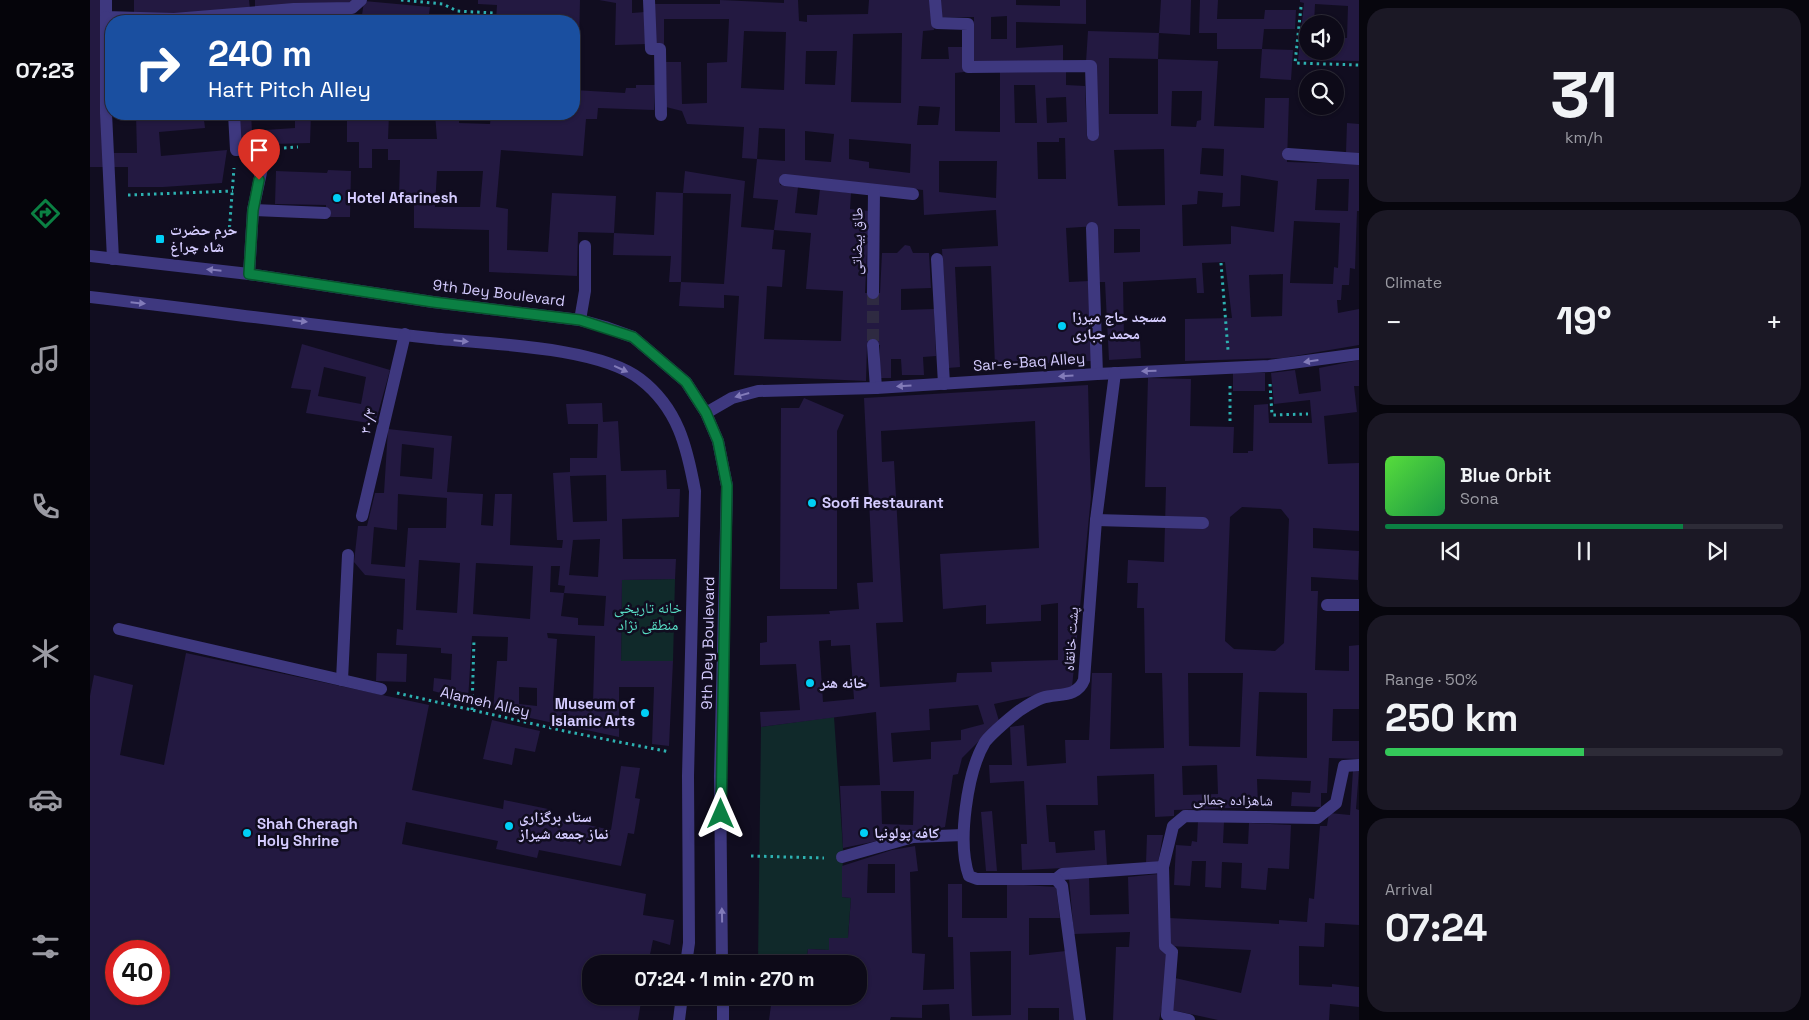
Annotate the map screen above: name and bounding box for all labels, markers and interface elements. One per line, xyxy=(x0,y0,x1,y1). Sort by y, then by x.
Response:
map controls xyxy=(1299,15,1344,115)
button: sound xyxy=(1299,15,1344,60)
text: 240 m xyxy=(208,32,312,76)
icon: right xyxy=(125,35,190,100)
text: 31 xyxy=(1550,53,1618,136)
text: 07:23 xyxy=(15,56,75,84)
button: search xyxy=(1299,70,1344,115)
text: Haft Pitch Alley xyxy=(208,75,371,103)
text: km/h xyxy=(1565,127,1603,148)
pin xyxy=(238,129,280,180)
icon: arrive xyxy=(245,136,273,164)
place label: Hotel Afarinesh xyxy=(347,188,458,207)
marker: Hotel Afarinesh xyxy=(331,192,343,204)
icon: directions xyxy=(28,196,63,231)
street label: طاق بیضاتی xyxy=(846,207,868,275)
place label: حرم حضرت شاه چراغ xyxy=(170,220,238,257)
marker: حرم حضرت شاه چراغ xyxy=(154,233,166,245)
one-way arrow xyxy=(205,266,221,274)
text: Climate xyxy=(1385,272,1442,293)
street label: 9th Dey Boulevard xyxy=(432,275,566,310)
text: 19° xyxy=(1556,297,1612,345)
one-way arrow xyxy=(131,299,147,307)
text: − xyxy=(1385,304,1402,340)
text: + xyxy=(1766,304,1783,340)
place label: مسجد حاج میرزا محمد جباری xyxy=(1072,307,1167,343)
one-way arrow xyxy=(292,318,308,326)
marker: مسجد حاج میرزا محمد جباری xyxy=(1056,320,1068,332)
one-way arrow xyxy=(453,337,469,345)
icon: music xyxy=(28,342,63,377)
street label: Sar-e-Baq Alley xyxy=(972,348,1086,375)
one-way arrow xyxy=(1303,358,1319,366)
one-way arrow xyxy=(613,364,628,373)
one-way arrow xyxy=(1140,368,1156,376)
one-way arrow xyxy=(1058,372,1074,380)
one-way arrow xyxy=(896,383,912,391)
one-way arrow xyxy=(734,392,749,400)
street label: ۳۰/۳ xyxy=(355,406,380,436)
text: Blue Orbit xyxy=(1460,463,1551,488)
text: Sona xyxy=(1460,488,1499,509)
icon: phone xyxy=(28,489,63,524)
place label: Soofi Restaurant xyxy=(822,493,944,512)
marker: Soofi Restaurant xyxy=(806,497,818,509)
icon: previous xyxy=(1437,537,1465,565)
icon: pause xyxy=(1570,537,1598,565)
icon: next xyxy=(1703,537,1731,565)
street label: 9th Dey Boulevard xyxy=(697,576,718,710)
park label: خانه تاریخی منطقی نژاد xyxy=(614,598,683,635)
street label: پشت خانقاه xyxy=(1059,606,1082,672)
icon: climate xyxy=(28,636,63,671)
text: Range · 50% xyxy=(1385,669,1477,690)
place label: خانه هنر xyxy=(819,673,867,692)
marker: خانه هنر xyxy=(804,677,816,689)
street label: Alameh Alley xyxy=(439,682,532,721)
place label: Museum of Islamic Arts xyxy=(551,694,635,730)
text: 250 km xyxy=(1385,694,1519,742)
marker: Museum of Islamic Arts xyxy=(639,707,651,719)
icon: car xyxy=(28,782,63,817)
position arrow xyxy=(694,787,746,839)
street label: شاهزاده جمالی xyxy=(1193,789,1273,811)
place label: ستاد برگزاری نماز جمعه شیراز xyxy=(518,807,608,843)
place label: Shah Cheragh Holy Shrine xyxy=(257,814,358,850)
marker: ستاد برگزاری نماز جمعه شیراز xyxy=(503,820,515,832)
place label: کافه پولونیا xyxy=(874,823,939,842)
marker: Shah Cheragh Holy Shrine xyxy=(241,827,253,839)
marker: کافه پولونیا xyxy=(858,827,870,839)
text: Arrival xyxy=(1385,879,1433,900)
text: 07:24 xyxy=(1385,904,1487,952)
one-way arrow xyxy=(718,907,726,923)
icon: filters xyxy=(28,929,63,964)
speed limit sign: 40 xyxy=(105,940,170,1005)
text: 07:24 · 1 min · 270 m xyxy=(634,967,815,992)

